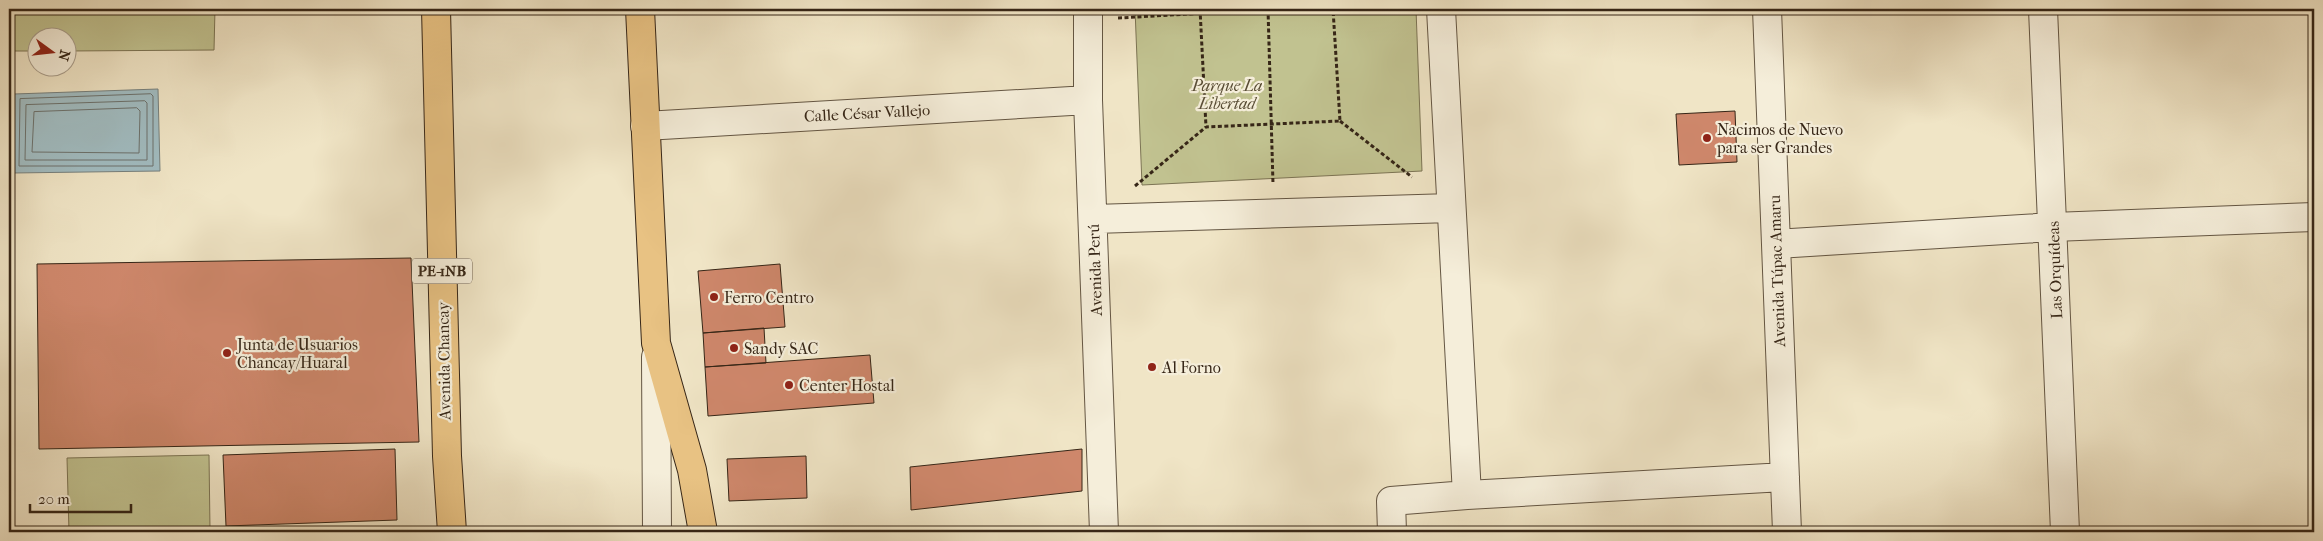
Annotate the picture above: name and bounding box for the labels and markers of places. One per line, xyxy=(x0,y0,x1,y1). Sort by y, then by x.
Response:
place label: Nacimos de Nuevo para ser Grandes xyxy=(1716,120,1843,157)
marker: Nacimos de Nuevo para ser Grandes xyxy=(1701,132,1713,144)
place label: Ferro Centro xyxy=(724,288,814,307)
marker: Ferro Centro xyxy=(708,291,720,303)
place label: Junta de Usuarios Chancay/Huaral xyxy=(235,335,358,372)
place label: Sandy SAC xyxy=(744,339,818,358)
marker: Sandy SAC xyxy=(728,342,740,354)
marker: Junta de Usuarios Chancay/Huaral xyxy=(221,347,233,359)
place label: Al Forno xyxy=(1161,358,1221,377)
marker: Al Forno xyxy=(1146,361,1158,373)
place label: Center Hostal xyxy=(799,376,895,395)
marker: Center Hostal xyxy=(783,379,795,391)

